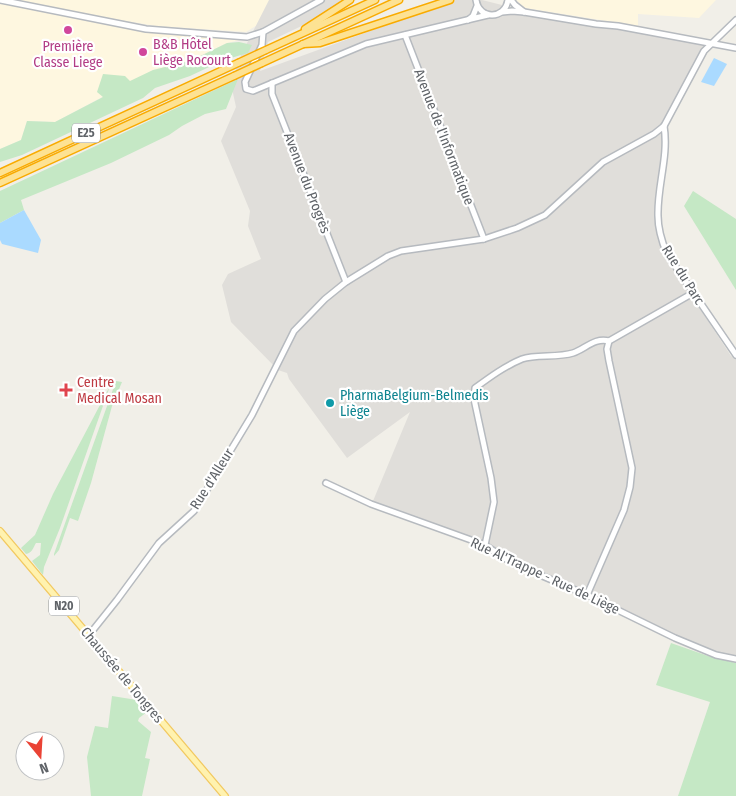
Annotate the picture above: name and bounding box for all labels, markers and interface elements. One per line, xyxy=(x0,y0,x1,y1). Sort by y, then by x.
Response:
marker: Première Classe Liege xyxy=(62,24,74,36)
place label: B&B Hôtel Liège Rocourt xyxy=(153,36,231,69)
place label: Première Classe Liege xyxy=(33,38,103,71)
marker: B&B Hôtel Liège Rocourt xyxy=(137,46,149,58)
street label: Avenue de l'Informatique xyxy=(410,67,478,207)
road number: E25 xyxy=(72,124,100,142)
street label: Avenue du Progrès xyxy=(280,130,334,236)
street label: Rue du Parc xyxy=(658,242,708,308)
place label: Centre Medical Mosan xyxy=(77,374,162,407)
marker: Centre Medical Mosan xyxy=(59,383,73,397)
place label: PharmaBelgium-Belmedis Liège xyxy=(340,387,488,420)
marker: PharmaBelgium-Belmedis Liège xyxy=(324,397,336,409)
street label: Rue d'Alleur xyxy=(187,445,238,513)
street label: Rue Al'Trappe - Rue de Liège xyxy=(468,534,622,618)
road number: N20 xyxy=(49,596,79,616)
street label: Chaussée de Tongres xyxy=(77,624,167,726)
north arrow xyxy=(15,731,65,781)
text: N xyxy=(37,759,50,777)

